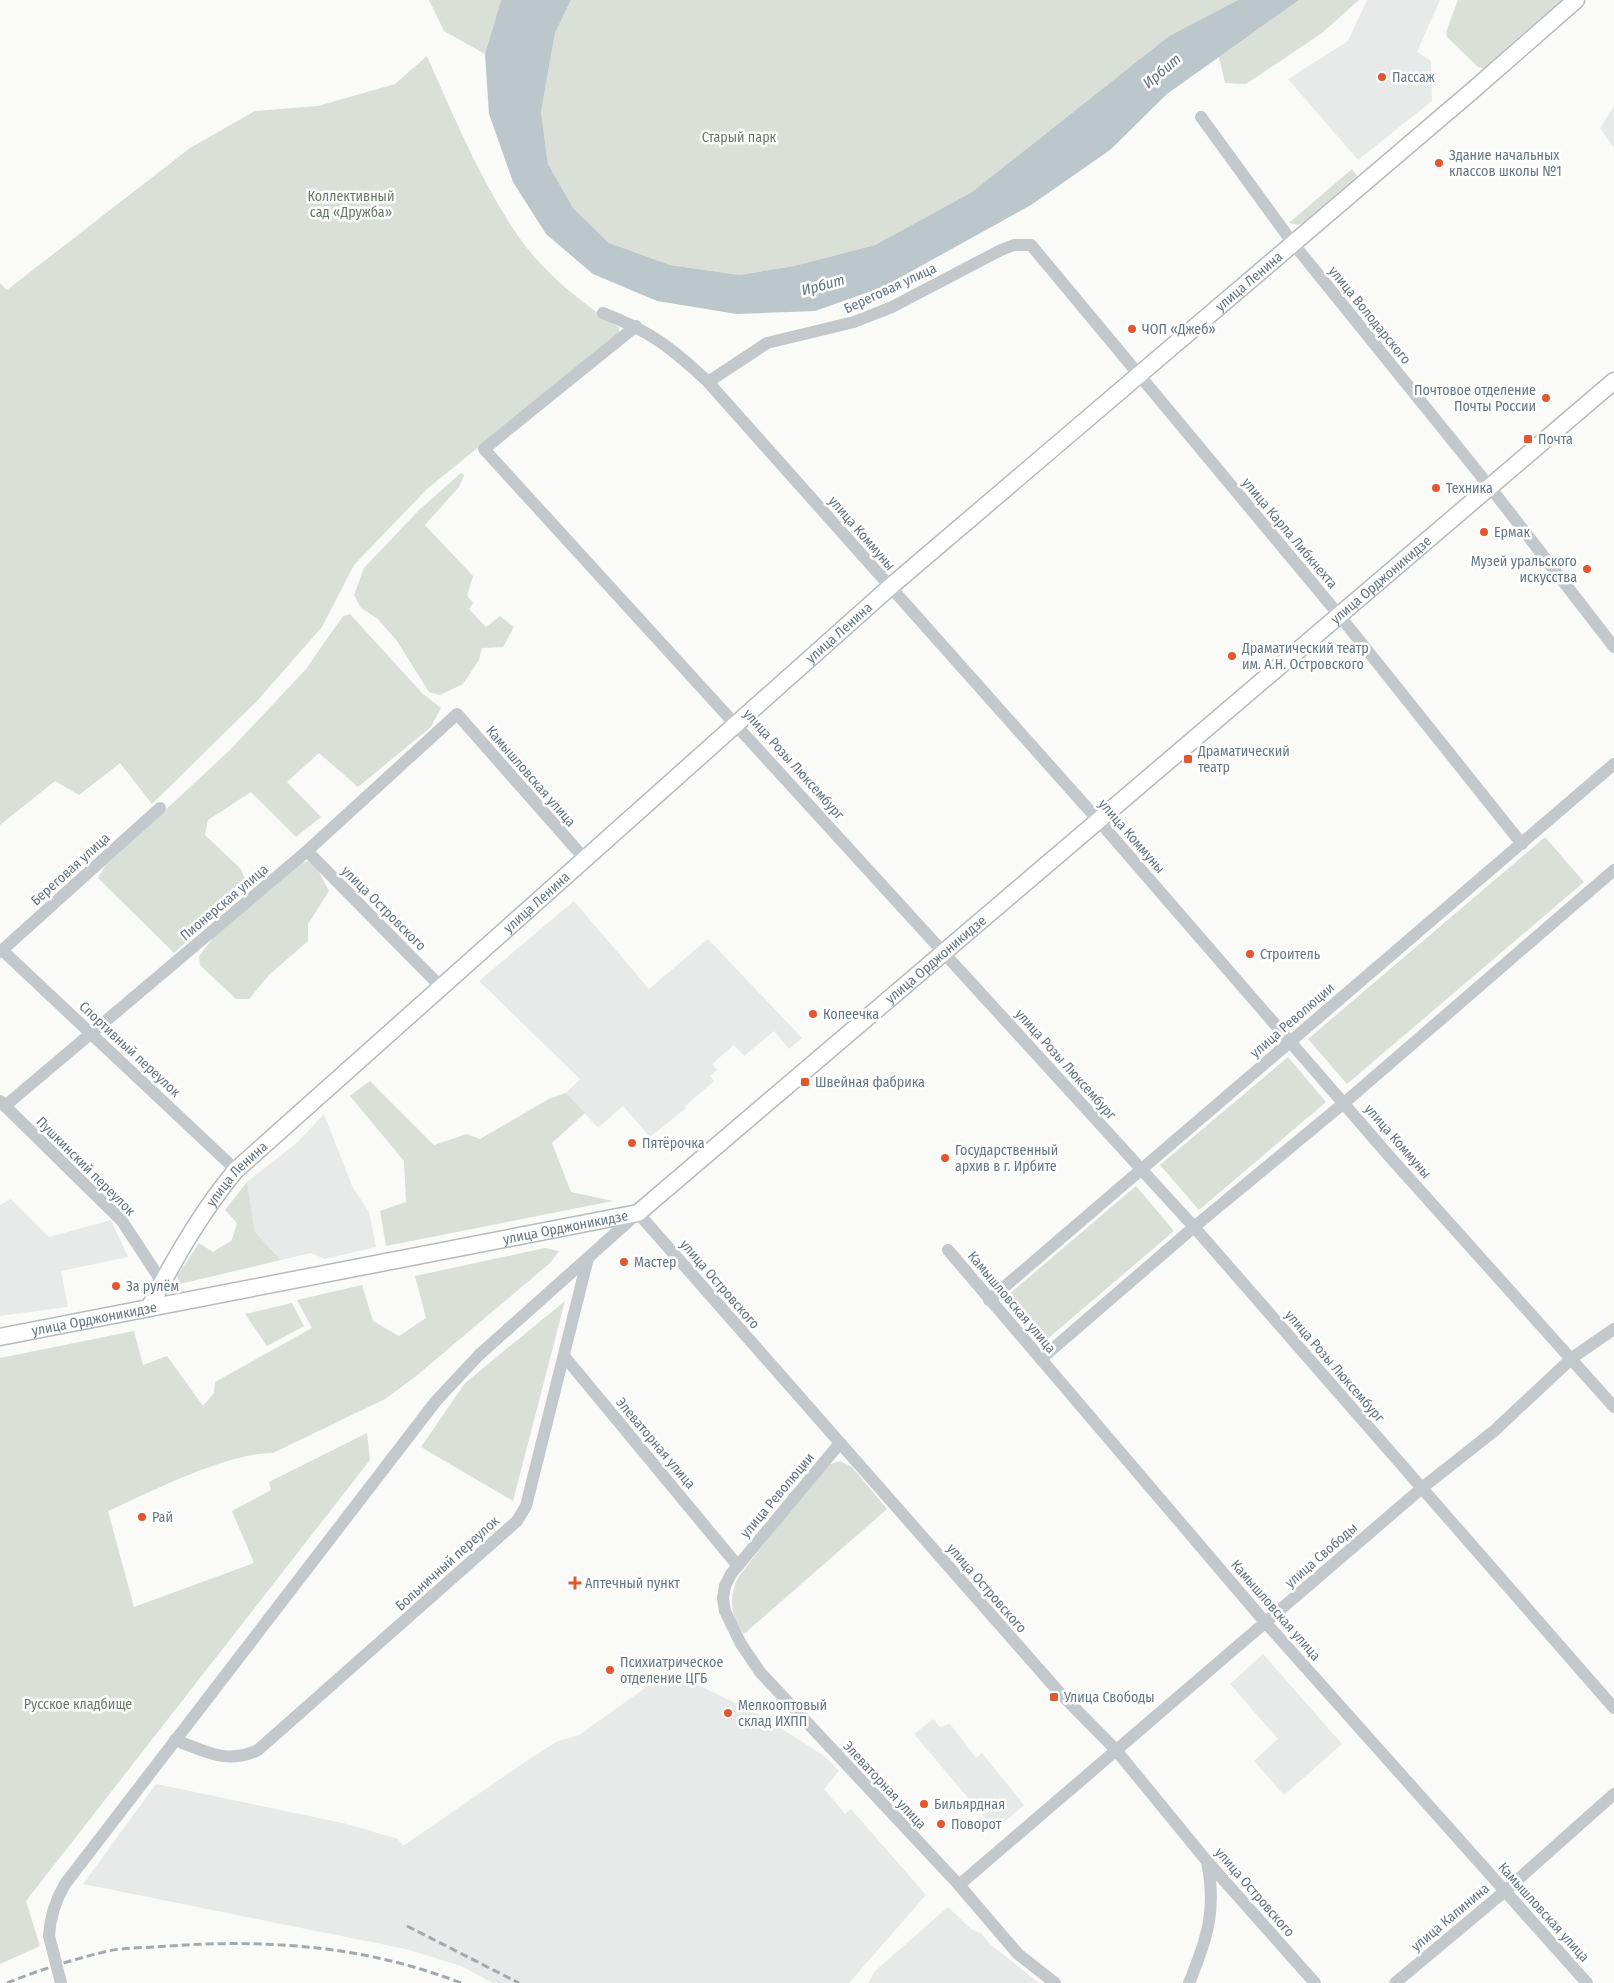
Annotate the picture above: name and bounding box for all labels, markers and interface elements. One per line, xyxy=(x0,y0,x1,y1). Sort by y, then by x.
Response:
water label: Ирбит xyxy=(1139,50,1185,92)
place label: Пассаж xyxy=(1392,69,1435,86)
marker: Пассаж xyxy=(1376,71,1388,83)
park label: Старый парк xyxy=(702,129,777,146)
place label: Здание начальных классов школы №1 xyxy=(1449,147,1562,180)
marker: Здание начальных классов школы №1 xyxy=(1433,157,1445,169)
park label: Коллективный сад «Дружба» xyxy=(308,188,394,221)
street label: улица Ленина xyxy=(1212,248,1286,315)
street label: Береговая улица xyxy=(841,260,939,317)
street label: улица Володарского xyxy=(1325,263,1414,368)
water label: Ирбит xyxy=(799,271,847,299)
place label: ЧОП «Джеб» xyxy=(1142,321,1216,338)
marker: ЧОП «Джеб» xyxy=(1126,323,1138,335)
place label: Почтовое отделение Почты России xyxy=(1414,382,1536,415)
marker: Почтовое отделение Почты России xyxy=(1540,392,1552,404)
place label: Почта xyxy=(1538,431,1573,448)
marker: Почта xyxy=(1522,433,1534,445)
street label: улица Карла Либкнехта xyxy=(1238,475,1341,592)
place label: Техника xyxy=(1446,480,1493,497)
marker: Техника xyxy=(1430,482,1442,494)
street label: улица Коммуны xyxy=(825,493,899,574)
place label: Ермак xyxy=(1494,524,1530,541)
marker: Ермак xyxy=(1478,526,1490,538)
street label: улица Орджоникидзе xyxy=(1327,532,1435,628)
place label: Музей уральского искусства xyxy=(1471,553,1577,586)
marker: Музей уральского искусства xyxy=(1581,563,1593,575)
street label: улица Ленина xyxy=(803,599,876,667)
place label: Драматический театр им. А.Н. Островского xyxy=(1241,640,1369,673)
marker: Драматический театр им. А.Н. Островского xyxy=(1226,650,1238,662)
street label: улица Розы Люксембург xyxy=(739,705,848,824)
street label: Камышловская улица xyxy=(482,722,579,830)
place label: Драматический театр xyxy=(1197,743,1290,776)
marker: Драматический театр xyxy=(1182,753,1194,765)
street label: улица Коммуны xyxy=(1095,796,1169,877)
street label: Береговая улица xyxy=(27,829,113,909)
street label: Пионерская улица xyxy=(177,861,272,944)
street label: улица Островского xyxy=(338,862,430,954)
street label: улица Ленина xyxy=(500,869,574,936)
street label: улица Орджоникидзе xyxy=(882,912,990,1007)
place label: Строитель xyxy=(1260,946,1321,963)
marker: Строитель xyxy=(1244,948,1256,960)
street label: улица Революции xyxy=(1247,979,1338,1062)
street label: Спортивный переулок xyxy=(75,998,184,1101)
street label: улица Розы Люксембург xyxy=(1011,1005,1120,1124)
place label: Копеечка xyxy=(823,1006,879,1023)
marker: Копеечка xyxy=(807,1008,819,1020)
place label: Швейная фабрика xyxy=(815,1074,925,1091)
marker: Швейная фабрика xyxy=(799,1076,811,1088)
street label: улица Коммуны xyxy=(1361,1101,1435,1182)
street label: Пушкинский переулок xyxy=(33,1113,139,1220)
place label: Пятёрочка xyxy=(642,1135,705,1152)
marker: Пятёрочка xyxy=(626,1137,638,1149)
street label: улица Ленина xyxy=(203,1138,271,1210)
place label: Государственный архив в г. Ирбите xyxy=(955,1142,1058,1175)
marker: Государственный архив в г. Ирбите xyxy=(939,1152,951,1164)
street label: улица Орджоникидзе xyxy=(502,1207,630,1248)
street label: улица Островского xyxy=(676,1236,763,1332)
street label: Камышловская улица xyxy=(964,1248,1059,1357)
place label: Мастер xyxy=(634,1254,677,1271)
marker: Мастер xyxy=(618,1256,630,1268)
place label: За рулём xyxy=(126,1278,179,1295)
marker: За рулём xyxy=(110,1280,122,1292)
street label: улица Орджоникидзе xyxy=(30,1299,158,1340)
street label: улица Розы Люксембург xyxy=(1281,1307,1388,1426)
street label: Элеваторная улица xyxy=(612,1394,699,1493)
street label: улица Революции xyxy=(737,1449,818,1541)
place label: Рай xyxy=(152,1509,173,1526)
marker: Рай xyxy=(136,1511,148,1523)
street label: Больничный переулок xyxy=(392,1512,503,1614)
street label: улица Свободы xyxy=(1282,1519,1361,1591)
street label: улица Островского xyxy=(943,1540,1030,1636)
street label: Камышловская улица xyxy=(1227,1556,1324,1664)
place label: Аптечный пункт xyxy=(585,1575,680,1592)
marker: Аптечный пункт xyxy=(569,1577,581,1589)
place label: Психиатрическое отделение ЦГБ xyxy=(620,1654,723,1687)
marker: Психиатрическое отделение ЦГБ xyxy=(604,1664,616,1676)
place label: Улица Свободы xyxy=(1063,1689,1155,1706)
marker: Улица Свободы xyxy=(1048,1691,1060,1703)
park label: Русское кладбище xyxy=(24,1696,132,1713)
place label: Мелкооптовый склад ИХПП xyxy=(738,1697,827,1730)
marker: Мелкооптовый склад ИХПП xyxy=(722,1707,734,1719)
street label: Элеваторная улица xyxy=(840,1738,930,1833)
place label: Бильярдная xyxy=(934,1796,1005,1813)
marker: Бильярдная xyxy=(918,1798,930,1810)
place label: Поворот xyxy=(951,1816,1002,1833)
marker: Поворот xyxy=(935,1818,947,1830)
street label: улица Островского xyxy=(1211,1844,1298,1940)
street label: Камышловская улица xyxy=(1494,1859,1593,1966)
street label: улица Калинина xyxy=(1408,1880,1493,1955)

